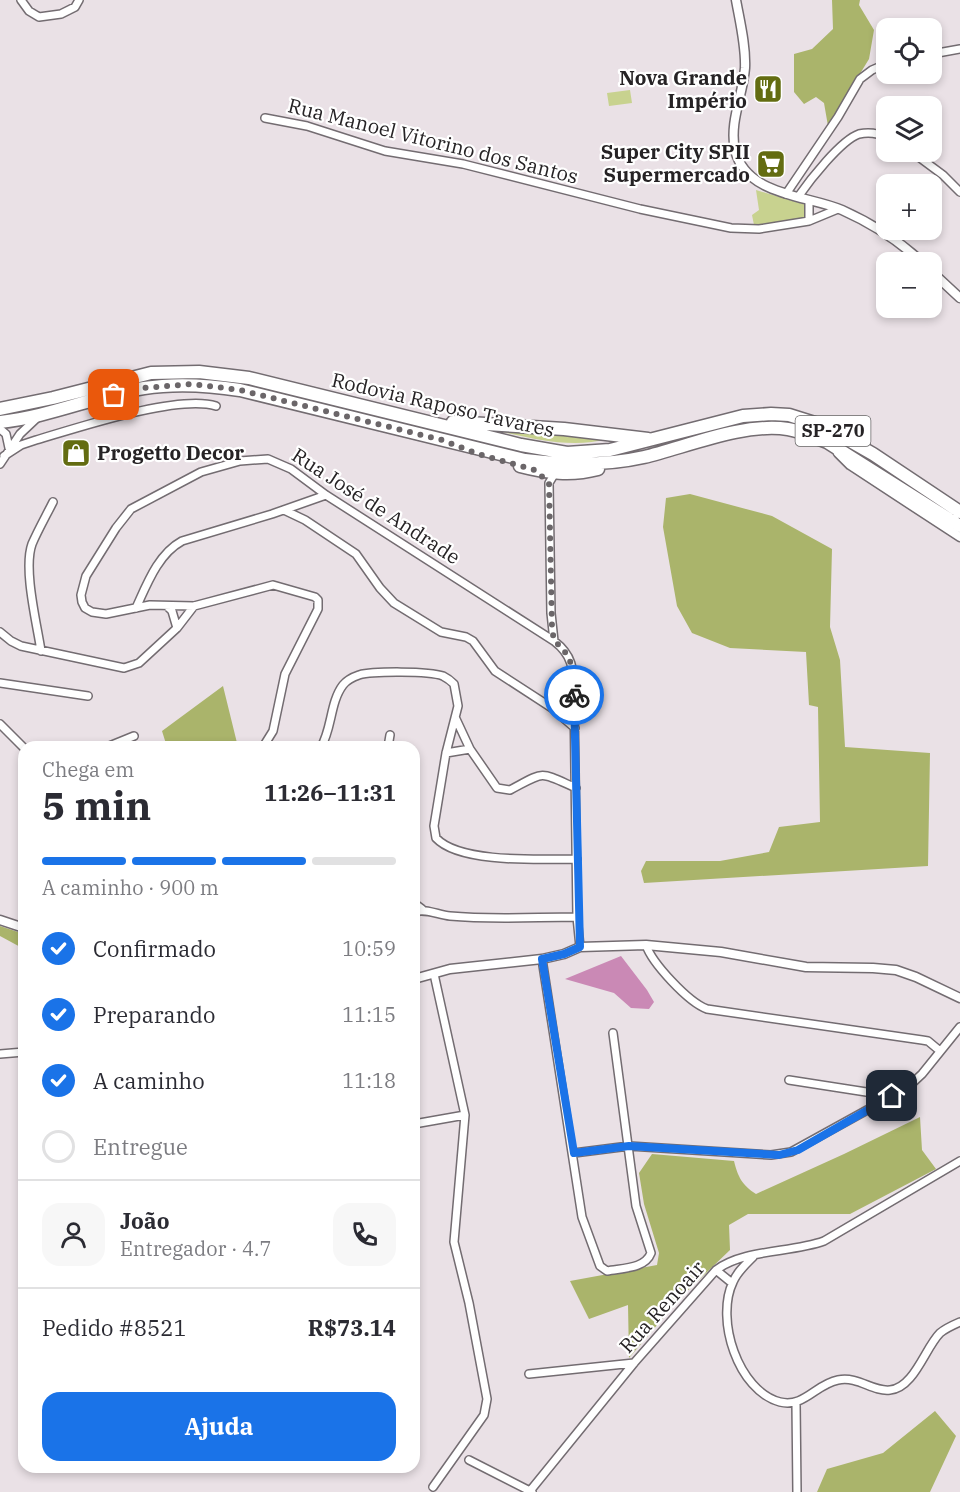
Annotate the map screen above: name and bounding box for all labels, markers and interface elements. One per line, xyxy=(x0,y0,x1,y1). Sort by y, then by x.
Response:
map controls xyxy=(876,18,942,318)
button: locate xyxy=(876,18,942,84)
place label: Nova Grande Império xyxy=(619,64,747,114)
restaurant icon: Nova Grande Império xyxy=(752,73,784,105)
street label: Rua Manoel Vitorino dos Santos xyxy=(285,91,581,190)
button: layers xyxy=(876,96,942,162)
place label: Super City SPII Supermercado xyxy=(601,138,750,188)
supermarket icon: Super City SPII Supermercado xyxy=(755,148,787,180)
button: + xyxy=(876,174,942,240)
button: − xyxy=(876,252,942,318)
street label: Rodovia Raposo Tavares xyxy=(329,366,557,443)
pin xyxy=(88,369,139,420)
icon: bag xyxy=(97,378,130,411)
road number: SP-270 xyxy=(796,416,870,446)
shop icon: Progetto Decor xyxy=(60,437,92,469)
place label: Progetto Decor xyxy=(97,439,244,466)
street label: Rua José de Andrade xyxy=(287,441,466,570)
courier xyxy=(544,665,604,725)
icon: bike xyxy=(558,679,591,712)
text: Chega em xyxy=(42,756,134,783)
text: 11:26–11:31 xyxy=(264,778,396,807)
text: 5 min xyxy=(42,780,151,831)
text: A caminho · 900 m xyxy=(42,874,219,901)
icon: check xyxy=(42,932,75,965)
text: Confirmado xyxy=(93,934,216,963)
text: 10:59 xyxy=(342,935,396,962)
icon: check xyxy=(42,998,75,1031)
text: Preparando xyxy=(93,1000,215,1029)
text: 11:15 xyxy=(342,1001,396,1028)
icon: check xyxy=(42,1064,75,1097)
text: A caminho xyxy=(93,1066,205,1095)
text: 11:18 xyxy=(342,1067,396,1094)
pin xyxy=(866,1070,917,1121)
icon: home xyxy=(875,1079,908,1112)
text: Entregue xyxy=(93,1132,188,1161)
button: person xyxy=(42,1203,105,1266)
button: phone xyxy=(333,1203,396,1266)
text: João xyxy=(120,1206,169,1235)
text: Entregador · 4.7 xyxy=(120,1235,271,1262)
street label: Rua Renoair xyxy=(613,1255,710,1359)
text: Pedido #8521 xyxy=(42,1313,187,1342)
text: R$73.14 xyxy=(308,1313,396,1342)
button: Ajuda xyxy=(42,1392,396,1461)

